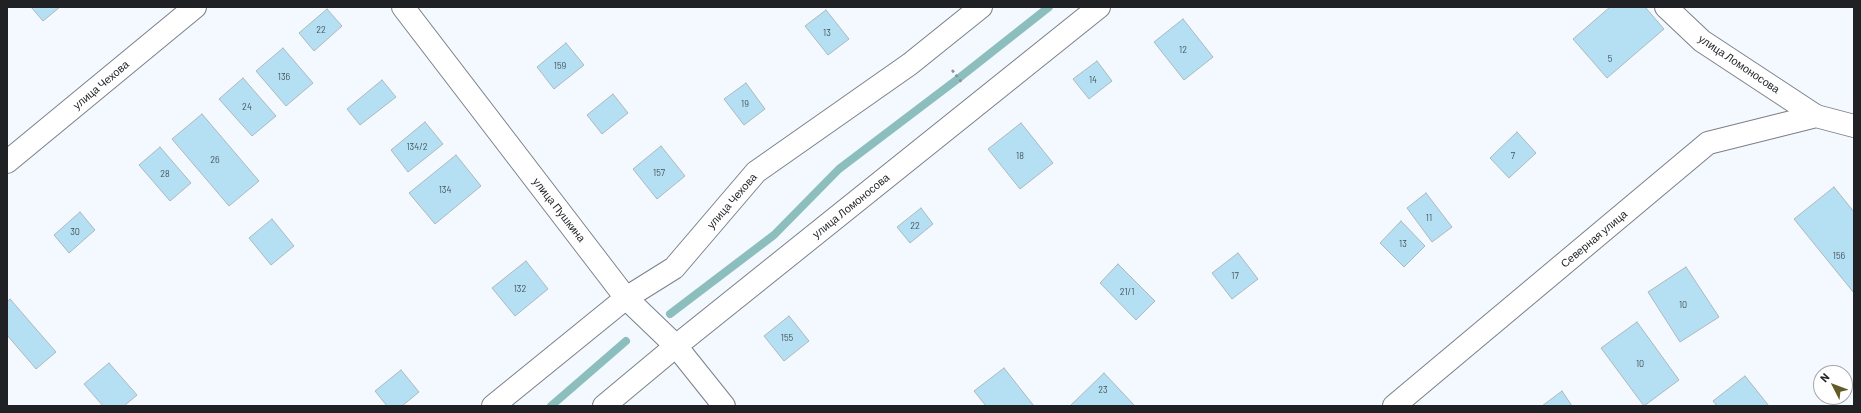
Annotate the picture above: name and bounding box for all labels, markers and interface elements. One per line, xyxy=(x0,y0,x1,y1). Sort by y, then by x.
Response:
house number: 22 xyxy=(316,25,326,35)
house number: 13 xyxy=(823,28,831,38)
street label: улица Ломоносова xyxy=(1696,32,1782,96)
house number: 12 xyxy=(1179,45,1187,55)
house number: 5 xyxy=(1608,54,1612,64)
street label: улица Чехова xyxy=(70,58,132,112)
house number: 159 xyxy=(554,61,566,71)
house number: 136 xyxy=(278,72,290,82)
house number: 14 xyxy=(1089,75,1097,85)
house number: 19 xyxy=(741,99,749,109)
house number: 24 xyxy=(242,102,252,112)
house number: 134/2 xyxy=(406,142,428,152)
house number: 18 xyxy=(1016,151,1024,161)
house number: 7 xyxy=(1511,151,1515,161)
house number: 26 xyxy=(210,155,220,165)
house number: 157 xyxy=(653,168,665,178)
house number: 28 xyxy=(160,169,170,179)
street label: улица Чехова xyxy=(704,171,760,231)
street label: улица Ломоносова xyxy=(810,171,892,241)
street label: улица Пушкина xyxy=(530,175,588,245)
house number: 134 xyxy=(439,185,451,195)
street label: Северная улица xyxy=(1558,207,1630,271)
house number: 11 xyxy=(1426,213,1432,223)
house number: 22 xyxy=(910,221,920,231)
house number: 30 xyxy=(70,227,80,237)
house number: 13 xyxy=(1399,239,1407,249)
house number: 156 xyxy=(1833,251,1845,261)
house number: 17 xyxy=(1231,271,1239,281)
house number: 132 xyxy=(514,284,526,294)
house number: 21/1 xyxy=(1120,287,1134,297)
house number: 10 xyxy=(1679,300,1687,310)
house number: 155 xyxy=(781,333,793,343)
house number: 10 xyxy=(1636,359,1644,369)
north arrow xyxy=(1813,365,1853,405)
text: N xyxy=(1817,370,1832,384)
house number: 23 xyxy=(1098,385,1108,395)

